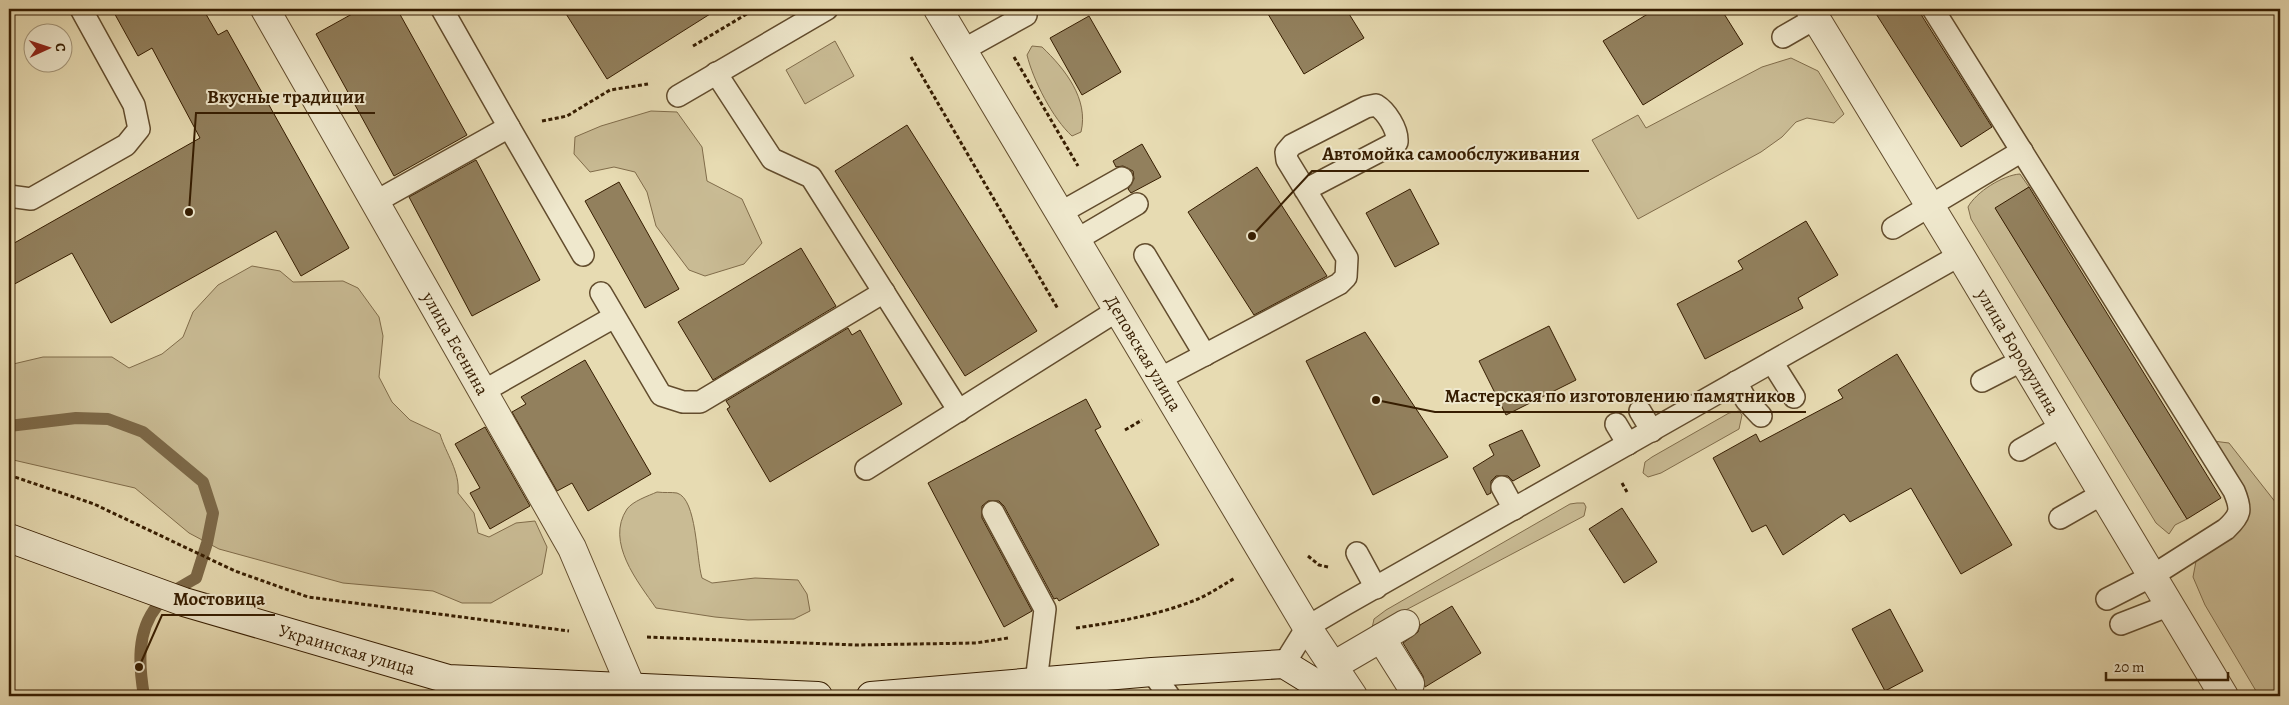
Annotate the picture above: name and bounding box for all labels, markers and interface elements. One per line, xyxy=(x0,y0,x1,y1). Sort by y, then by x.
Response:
north arrow xyxy=(22,22,72,72)
text: С xyxy=(51,43,70,53)
callout: Вкусные традиции xyxy=(196,79,375,113)
text: Вкусные традиции xyxy=(207,84,365,110)
callout: Автомойка самообслуживания xyxy=(1312,137,1589,171)
text: Автомойка самообслуживания xyxy=(1321,141,1580,167)
street label: улица Бородулина xyxy=(1970,283,2065,420)
street label: улица Есенина xyxy=(416,287,495,400)
street label: Деповская улица xyxy=(1100,291,1188,416)
callout: Мастерская по изготовлению памятников xyxy=(1435,378,1806,412)
text: Мастерская по изготовлению памятников xyxy=(1445,383,1795,409)
callout: Мостовица xyxy=(162,581,275,615)
text: Мостовица xyxy=(173,586,266,612)
street label: Украинская улица xyxy=(276,618,419,681)
scale bar xyxy=(2106,650,2229,682)
text: 20 m xyxy=(2114,657,2145,677)

